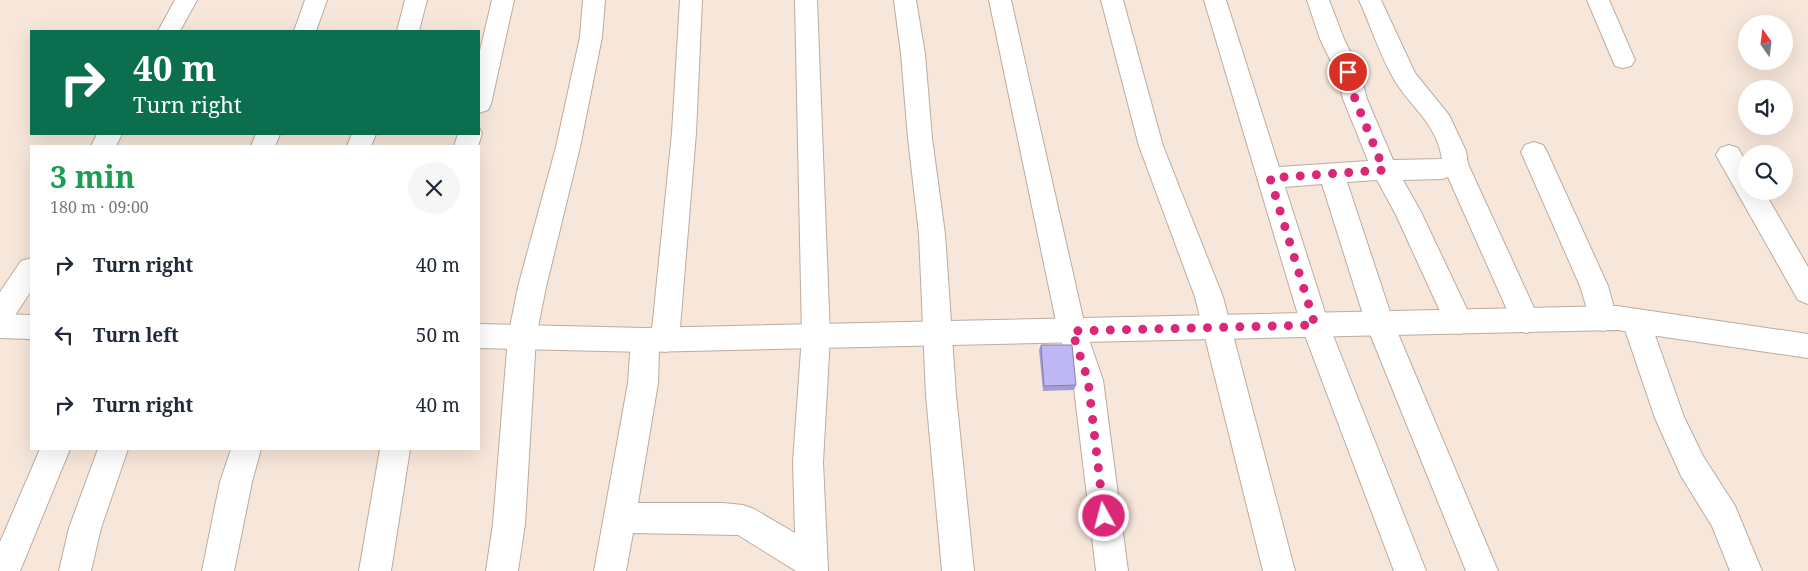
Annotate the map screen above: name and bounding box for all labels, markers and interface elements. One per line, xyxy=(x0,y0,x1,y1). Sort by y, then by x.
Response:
north arrow xyxy=(1738,15,1792,70)
map controls xyxy=(1738,15,1793,200)
text: 40 m xyxy=(133,44,216,91)
icon: right xyxy=(50,50,115,115)
pin xyxy=(1327,51,1369,93)
icon: arrive xyxy=(1334,58,1362,86)
button: sound xyxy=(1738,80,1793,135)
text: Turn right xyxy=(133,89,242,119)
button: search xyxy=(1738,145,1793,200)
text: 3 min xyxy=(50,156,135,197)
button: close xyxy=(408,162,460,214)
text: 180 m · 09:00 xyxy=(50,196,149,218)
icon: right xyxy=(50,251,78,279)
text: Turn right xyxy=(93,252,193,278)
text: 40 m xyxy=(416,252,460,278)
icon: left xyxy=(50,321,78,349)
text: Turn left xyxy=(93,322,179,348)
text: 50 m xyxy=(416,322,460,348)
icon: right xyxy=(50,391,78,419)
text: Turn right xyxy=(93,392,193,418)
text: 40 m xyxy=(416,392,460,418)
position arrow xyxy=(1077,489,1129,541)

